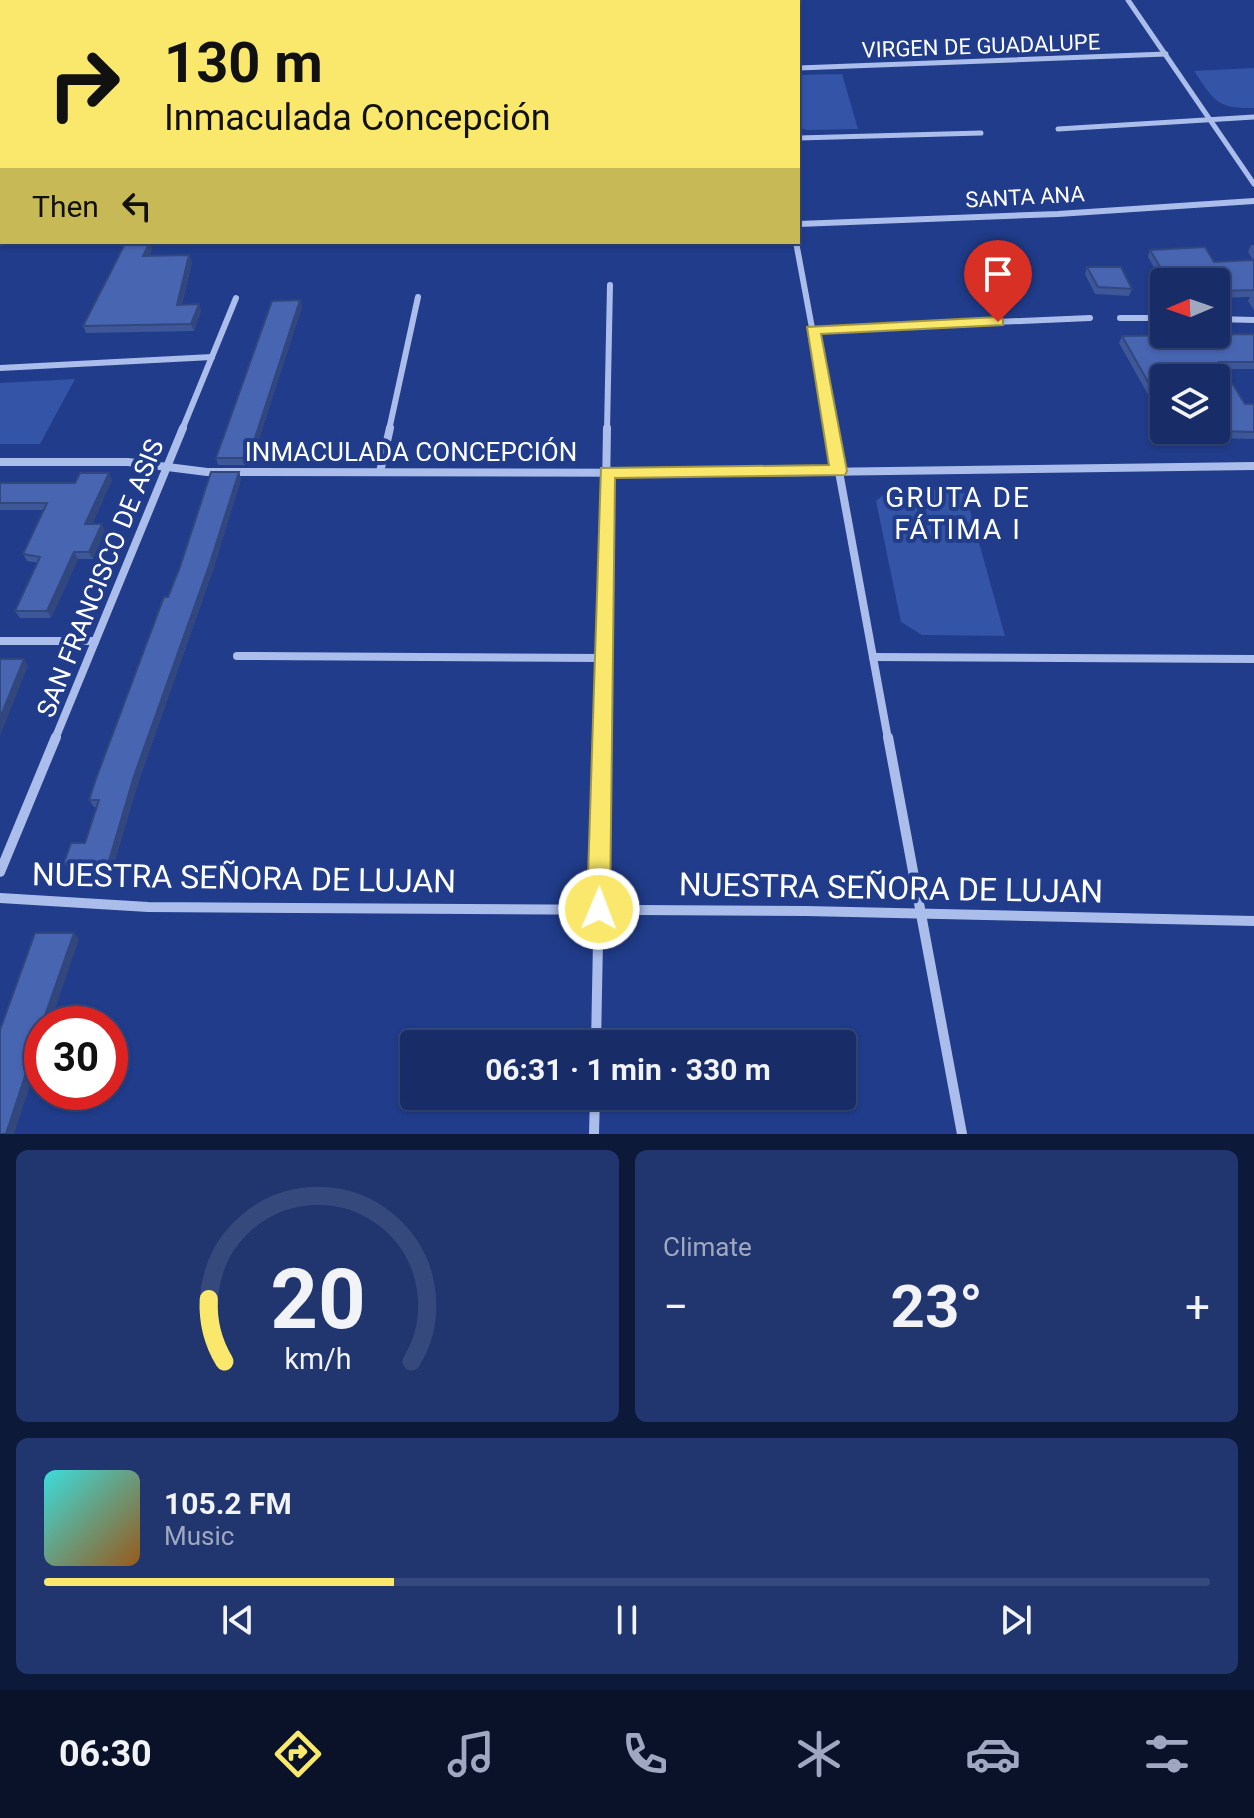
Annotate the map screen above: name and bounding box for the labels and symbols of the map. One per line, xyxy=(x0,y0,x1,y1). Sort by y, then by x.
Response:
street label: VIRGEN DE GUADALUPE xyxy=(861,29,1101,63)
street label: SANTA ANA xyxy=(965,181,1086,213)
pin xyxy=(964,240,1032,322)
north arrow xyxy=(1150,268,1230,348)
street label: SAN FRANCISCO DE ASIS xyxy=(30,435,170,721)
street label: INMACULADA CONCEPCIÓN xyxy=(245,437,577,467)
district label: GRUTA DE FÁTIMA I xyxy=(885,481,1031,546)
street label: NUESTRA SEÑORA DE LUJAN xyxy=(32,855,456,901)
street label: NUESTRA SEÑORA DE LUJAN xyxy=(679,865,1103,911)
position arrow xyxy=(557,867,641,951)
speed limit sign: 30 xyxy=(24,1006,128,1110)

